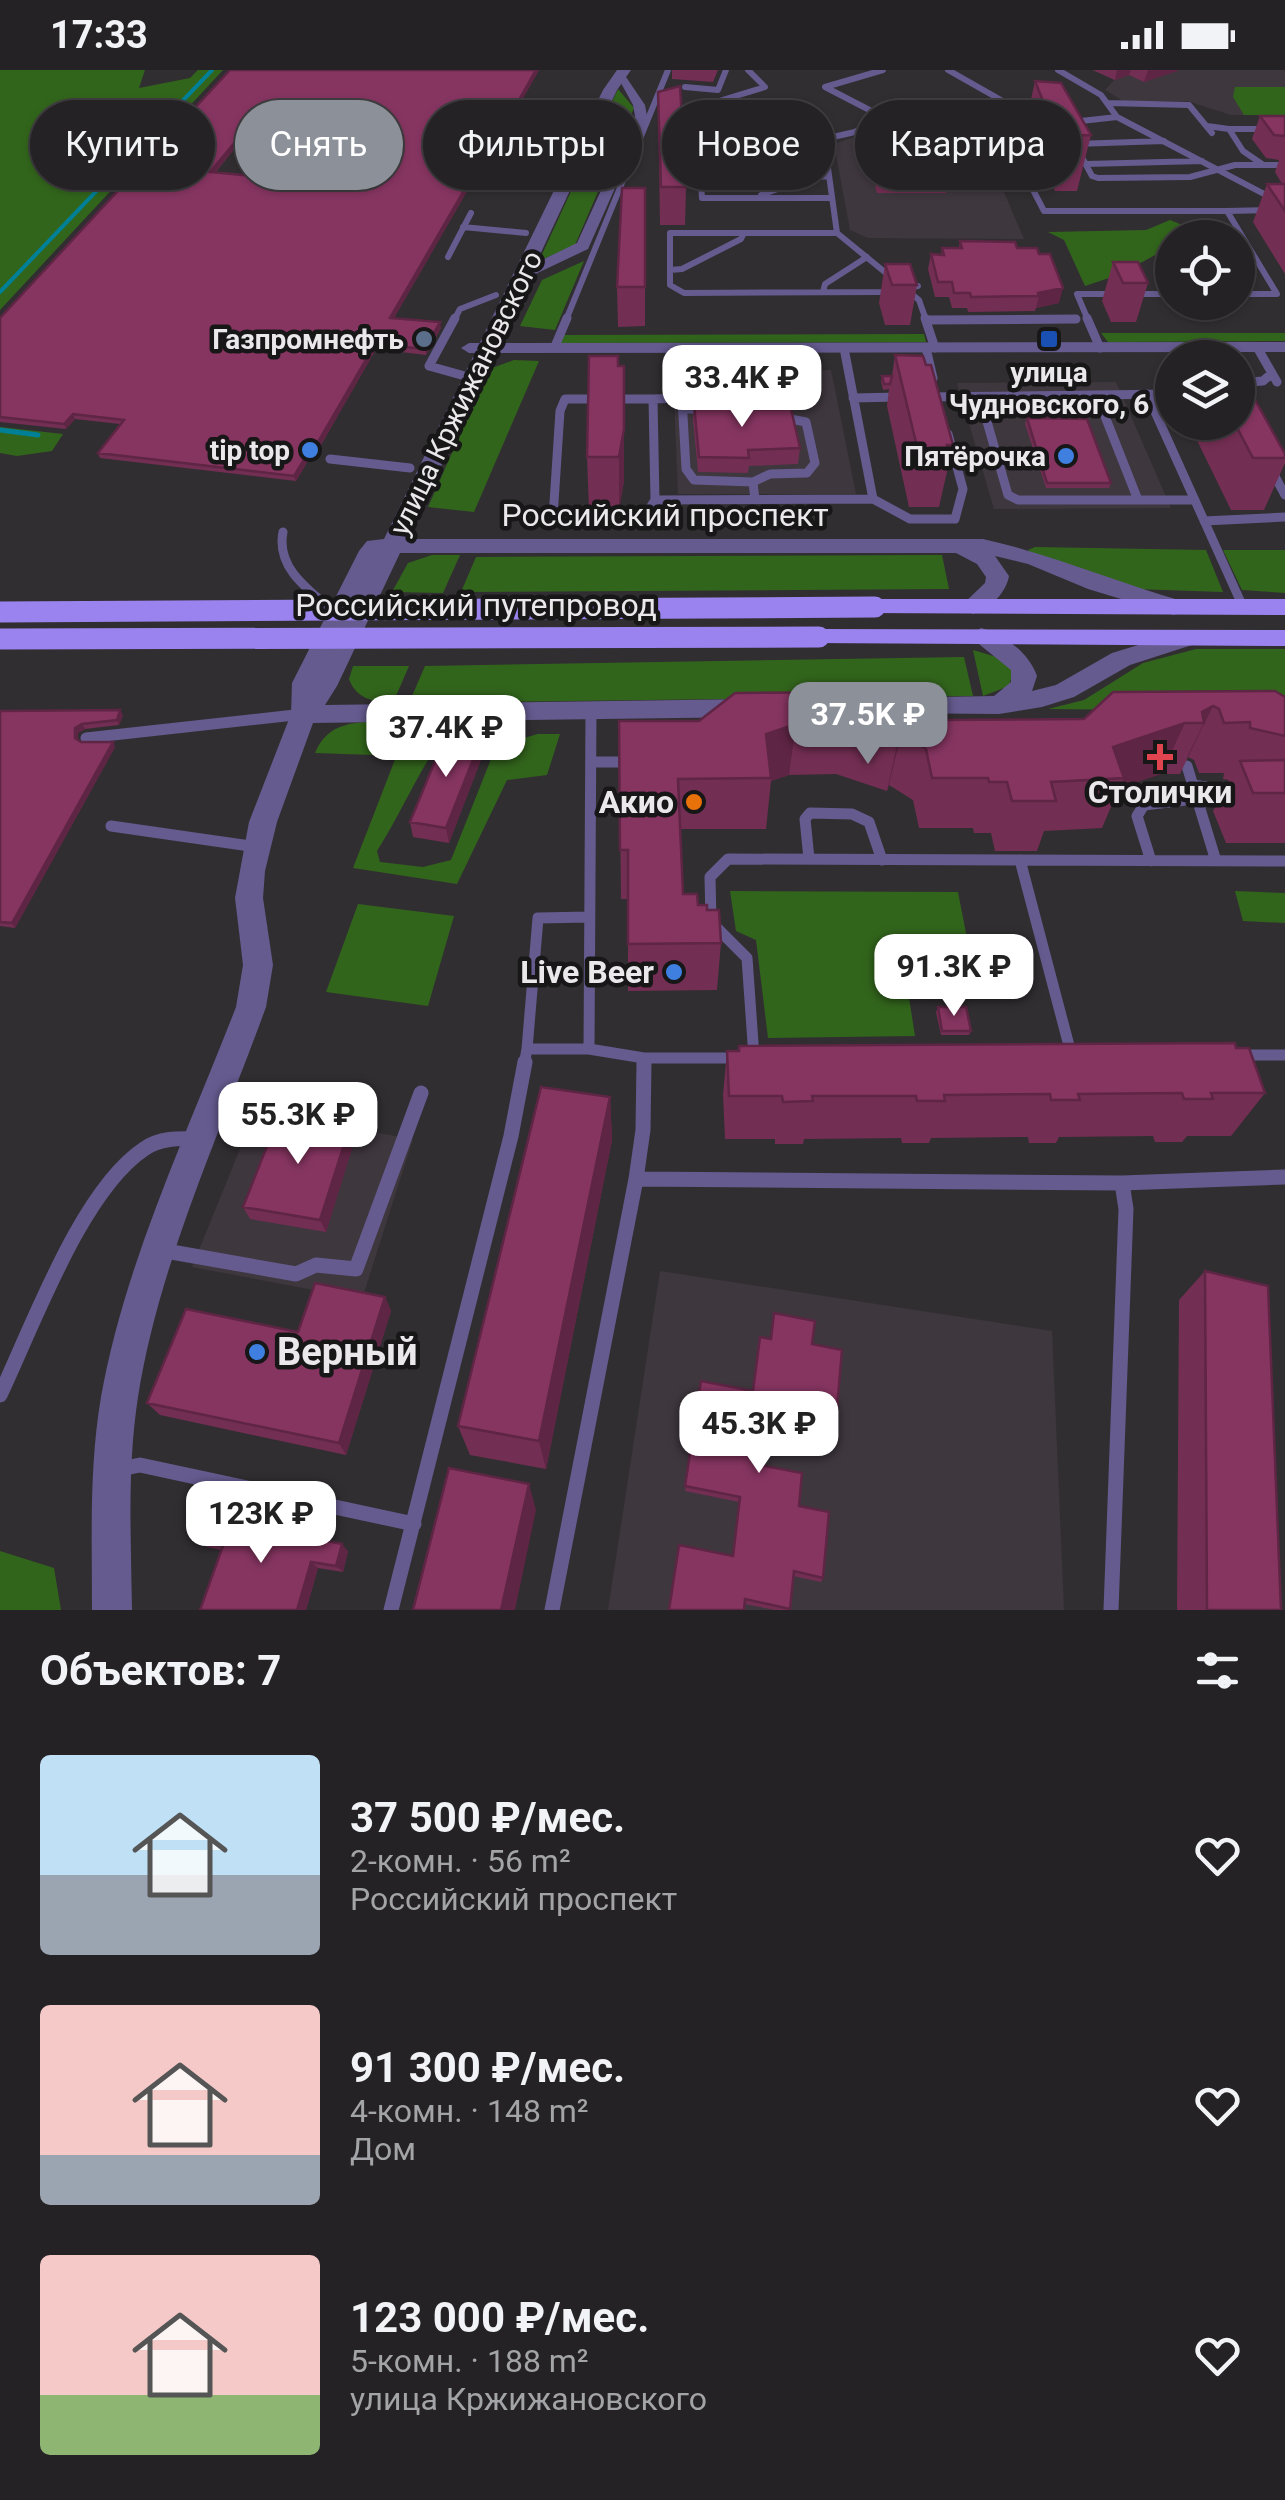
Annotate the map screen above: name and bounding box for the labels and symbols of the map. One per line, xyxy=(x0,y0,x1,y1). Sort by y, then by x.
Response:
street label: улица Кржижановского xyxy=(383,245,549,541)
place label: Газпромнефть xyxy=(212,323,404,356)
marker: Газпромнефть xyxy=(413,328,435,350)
marker: улица Чудновского, 6 xyxy=(1038,328,1060,350)
pin: 33.4K ₽ xyxy=(650,345,834,430)
place label: улица Чудновского, 6 xyxy=(949,356,1149,421)
place label: tip top xyxy=(210,434,290,467)
marker: tip top xyxy=(299,439,321,461)
place label: Пятёрочка xyxy=(904,440,1046,473)
marker: Пятёрочка xyxy=(1055,445,1077,467)
street label: Российский проспект xyxy=(501,496,829,534)
street label: Российский путепровод xyxy=(295,586,657,624)
pin: 37.5K ₽ xyxy=(776,682,960,767)
pin: 37.4K ₽ xyxy=(354,695,538,780)
marker: Столички xyxy=(1149,746,1171,768)
place label: Столички xyxy=(1088,773,1232,811)
place label: Акио xyxy=(599,783,674,821)
marker: Акио xyxy=(683,791,705,813)
pin: 91.3K ₽ xyxy=(862,934,1046,1019)
place label: Live Beer xyxy=(520,953,654,991)
marker: Live Beer xyxy=(663,961,685,983)
pin: 55.3K ₽ xyxy=(206,1082,390,1167)
place label: Верный xyxy=(277,1330,418,1374)
marker: Верный xyxy=(246,1341,268,1363)
pin: 45.3K ₽ xyxy=(667,1391,851,1476)
pin: 123K ₽ xyxy=(180,1481,342,1566)

